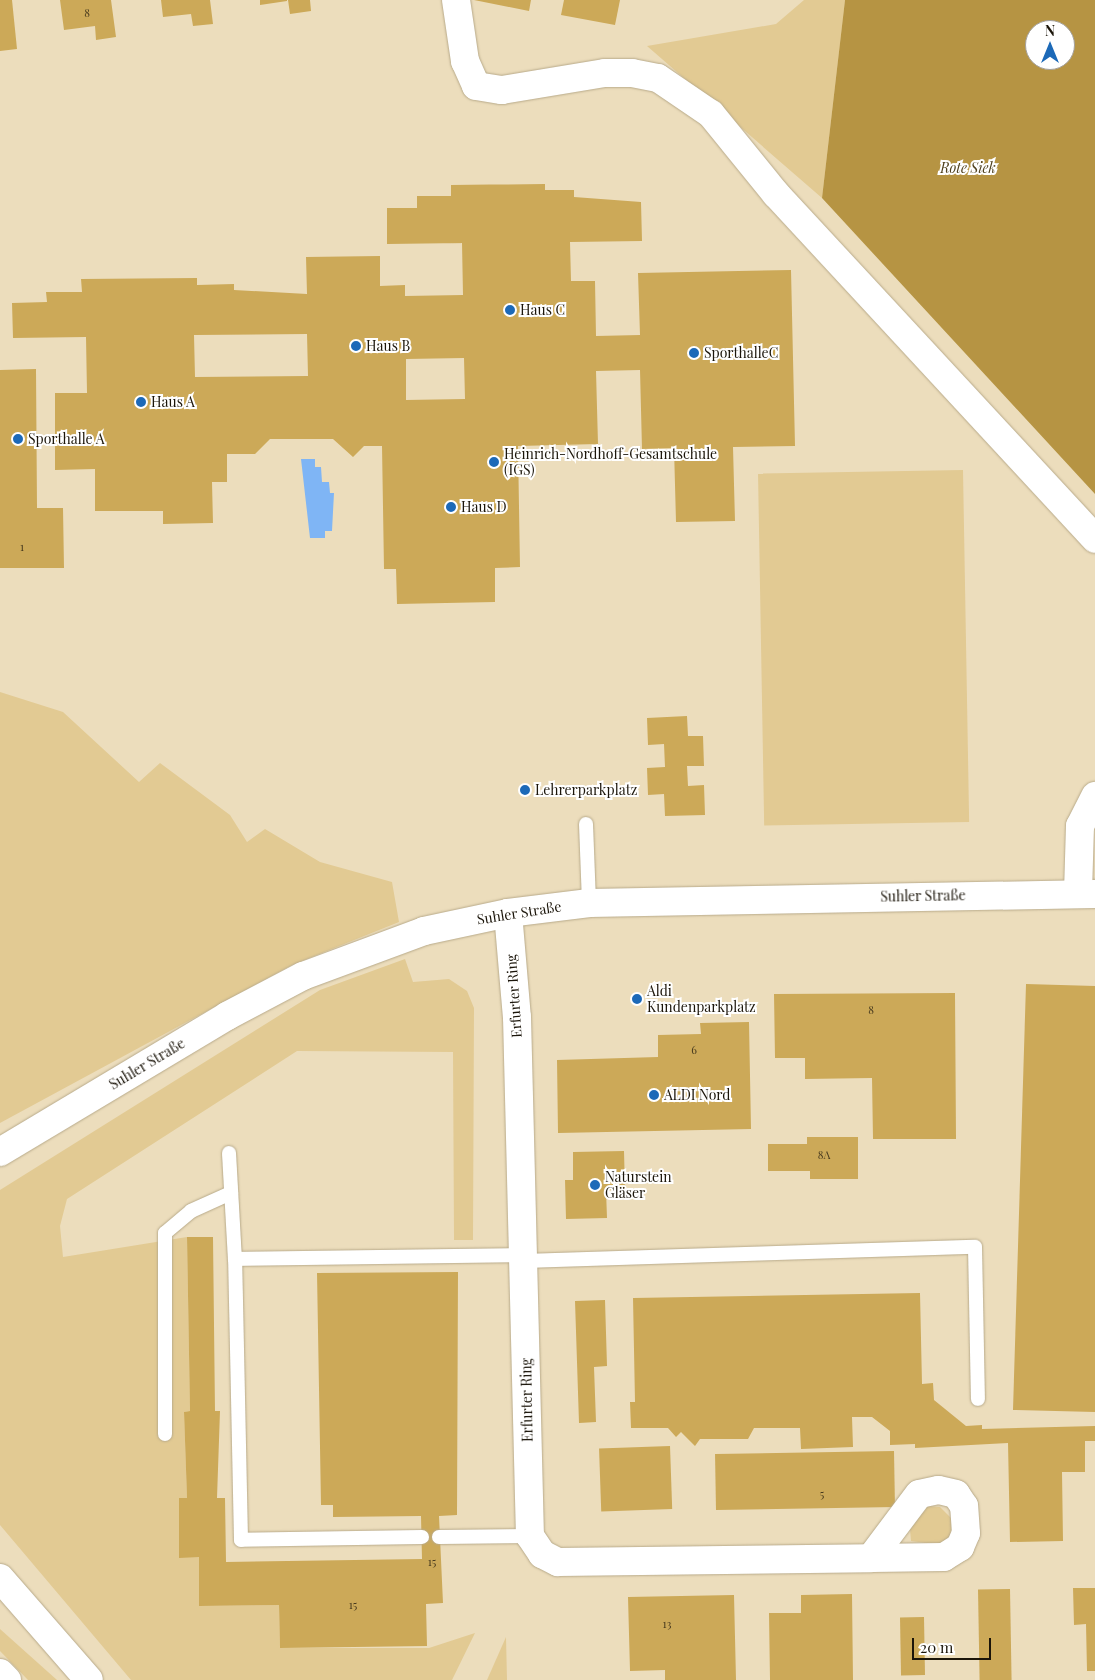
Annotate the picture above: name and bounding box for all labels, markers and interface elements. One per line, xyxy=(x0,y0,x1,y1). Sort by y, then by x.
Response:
house number: 8 xyxy=(84,6,90,20)
north arrow xyxy=(1025,20,1075,70)
text: N xyxy=(1045,21,1055,40)
park label: Rote Siek xyxy=(940,160,996,176)
place label: Haus C xyxy=(520,302,565,318)
marker: Haus C xyxy=(504,304,516,316)
place label: Haus B xyxy=(366,338,410,354)
marker: Haus B xyxy=(350,340,362,352)
place label: SporthalleC xyxy=(704,345,778,361)
marker: SporthalleC xyxy=(688,347,700,359)
place label: Haus A xyxy=(151,394,195,410)
marker: Haus A xyxy=(135,396,147,408)
place label: Sporthalle A xyxy=(28,431,105,447)
marker: Sporthalle A xyxy=(12,433,24,445)
place label: Heinrich-Nordhoff-Gesamtschule (IGS) xyxy=(504,446,717,478)
marker: Heinrich-Nordhoff-Gesamtschule (IGS) xyxy=(488,456,500,468)
place label: Haus D xyxy=(461,499,506,515)
marker: Haus D xyxy=(445,501,457,513)
house number: 1 xyxy=(20,540,24,554)
place label: Lehrerparkplatz xyxy=(535,782,637,798)
marker: Lehrerparkplatz xyxy=(519,784,531,796)
street label: Suhler Straße xyxy=(880,887,966,905)
street label: Suhler Straße xyxy=(475,898,563,928)
street label: Erfurter Ring xyxy=(503,953,525,1039)
place label: Aldi Kundenparkplatz xyxy=(647,983,756,1016)
marker: Aldi Kundenparkplatz xyxy=(631,993,643,1005)
house number: 8 xyxy=(868,1003,874,1017)
street label: Suhler Straße xyxy=(106,1035,188,1093)
house number: 6 xyxy=(691,1043,697,1057)
place label: ALDI Nord xyxy=(664,1087,730,1103)
marker: ALDI Nord xyxy=(648,1089,660,1101)
house number: 8A xyxy=(818,1148,830,1162)
place label: Naturstein Gläser xyxy=(605,1169,672,1202)
marker: Naturstein Gläser xyxy=(589,1179,601,1191)
street label: Erfurter Ring xyxy=(518,1358,536,1442)
house number: 5 xyxy=(820,1487,824,1501)
house number: 15 xyxy=(428,1555,436,1569)
house number: 15 xyxy=(349,1598,357,1612)
house number: 13 xyxy=(663,1617,671,1631)
scale bar xyxy=(915,1628,994,1660)
text: 20 m xyxy=(920,1637,953,1657)

